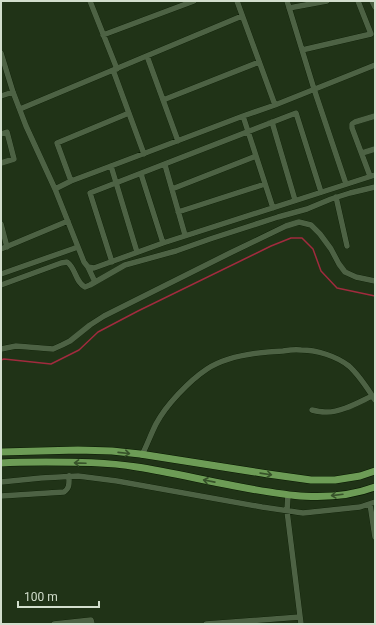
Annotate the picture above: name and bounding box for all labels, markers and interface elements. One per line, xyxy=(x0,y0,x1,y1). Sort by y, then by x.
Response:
one-way arrow xyxy=(117,449,130,456)
one-way arrow xyxy=(74,459,87,466)
one-way arrow xyxy=(259,470,272,478)
one-way arrow xyxy=(202,477,215,485)
one-way arrow xyxy=(331,491,344,499)
scale bar xyxy=(18,583,99,609)
text: 100 m xyxy=(24,590,58,604)

